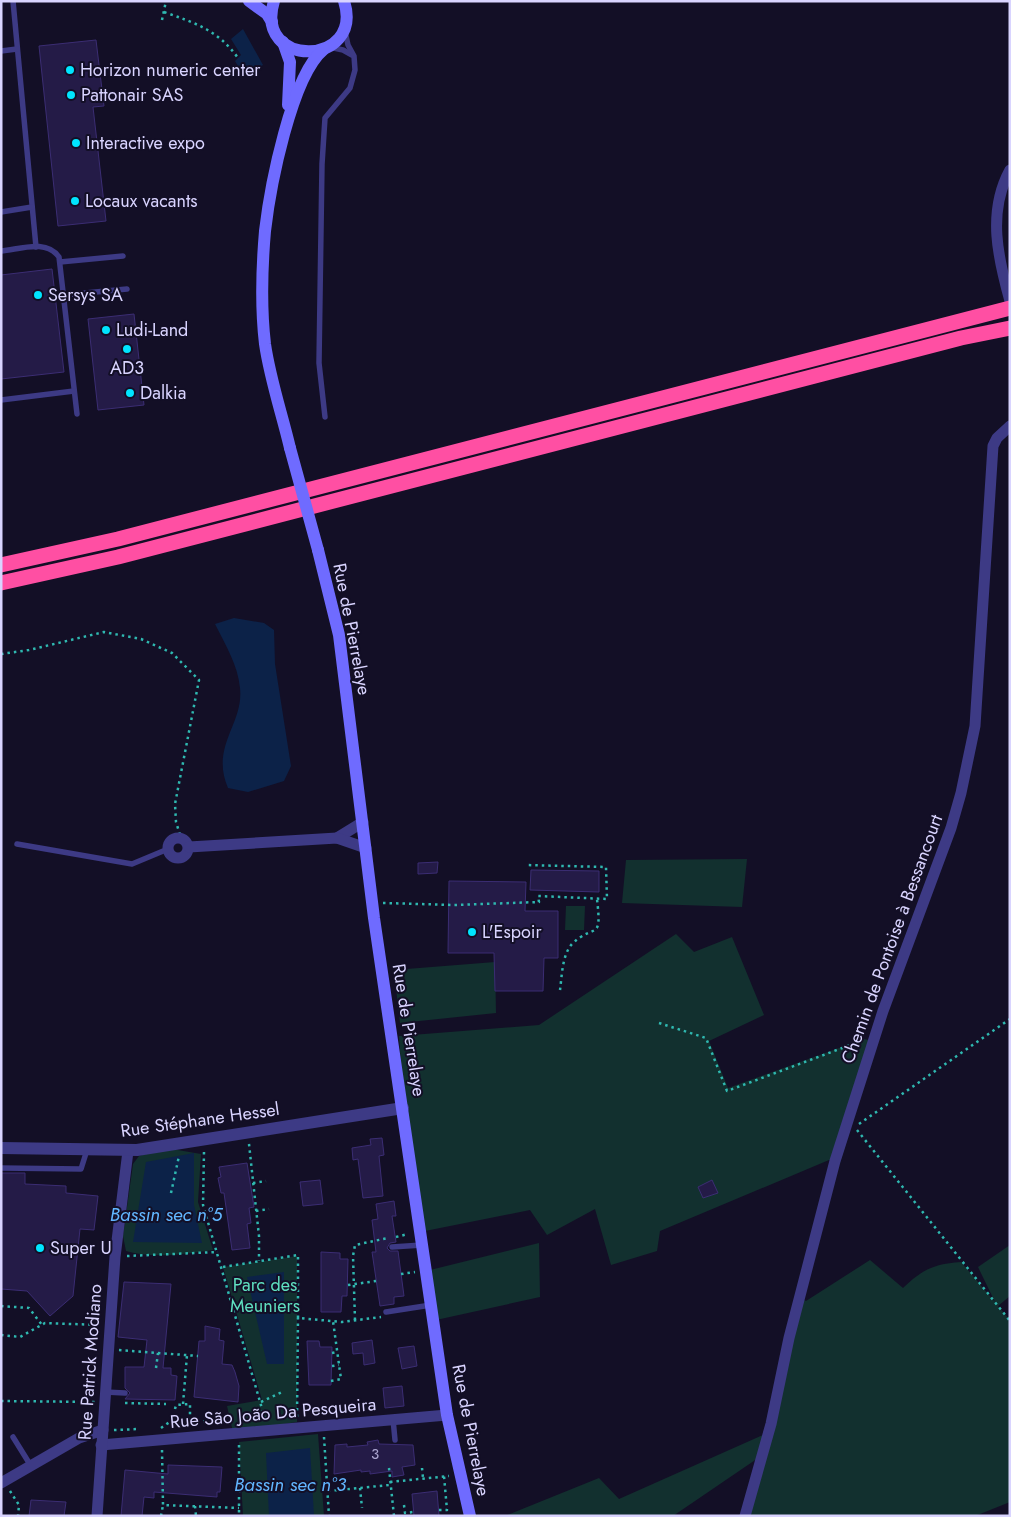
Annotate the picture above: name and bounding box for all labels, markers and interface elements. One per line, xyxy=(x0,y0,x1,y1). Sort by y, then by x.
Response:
place label: Horizon numeric center xyxy=(80,57,261,83)
marker: Horizon numeric center xyxy=(64,64,76,76)
place label: Pattonair SAS xyxy=(81,82,184,108)
marker: Pattonair SAS xyxy=(65,89,77,101)
place label: Interactive expo xyxy=(86,130,205,156)
marker: Interactive expo xyxy=(70,137,82,149)
place label: Locaux vacants xyxy=(85,188,197,214)
marker: Locaux vacants xyxy=(69,195,81,207)
place label: Sersys SA xyxy=(48,282,123,308)
marker: Sersys SA xyxy=(32,289,44,301)
place label: Ludi-Land xyxy=(116,317,188,343)
marker: Ludi-Land xyxy=(100,324,112,336)
marker: AD3 xyxy=(121,343,133,355)
place label: AD3 xyxy=(110,355,144,381)
place label: Dalkia xyxy=(140,380,186,406)
marker: Dalkia xyxy=(124,387,136,399)
street label: Rue de Pierrelaye xyxy=(326,561,378,697)
street label: Chemin de Pontoise à Bessancourt xyxy=(835,810,949,1067)
place label: L'Espoir xyxy=(482,919,543,945)
marker: L'Espoir xyxy=(466,926,478,938)
street label: Rue de Pierrelaye xyxy=(386,962,432,1098)
street label: Rue Stéphane Hessel xyxy=(119,1096,281,1144)
water label: Bassin sec n°5 xyxy=(110,1201,224,1228)
place label: Super U xyxy=(50,1235,112,1261)
marker: Super U xyxy=(34,1242,46,1254)
park label: Parc des Meuniers xyxy=(230,1272,300,1319)
street label: Rue Patrick Modiano xyxy=(72,1283,108,1441)
street label: Rue de Pierrelaye xyxy=(445,1362,497,1498)
street label: Rue São João Da Pesqueira xyxy=(169,1391,377,1435)
house number: 3 xyxy=(371,1443,379,1465)
water label: Bassin sec n°3 xyxy=(234,1471,347,1498)

